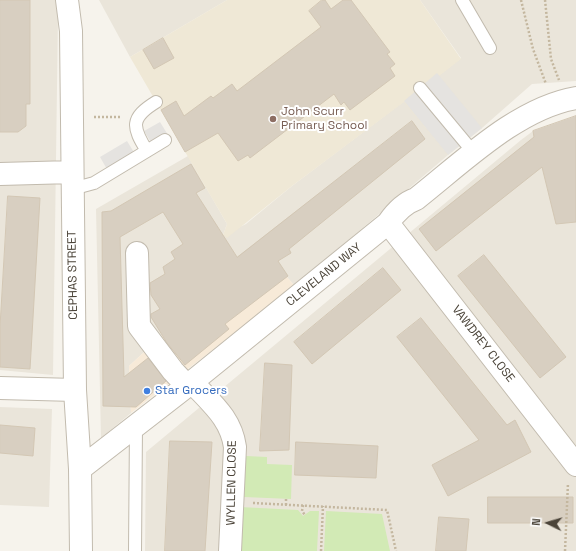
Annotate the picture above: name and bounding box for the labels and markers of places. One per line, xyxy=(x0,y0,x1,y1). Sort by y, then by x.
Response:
place label: John Scurr Primary School xyxy=(281,105,368,133)
marker: John Scurr Primary School xyxy=(268,114,278,124)
place label: Star Grocers xyxy=(155,384,227,398)
marker: Star Grocers xyxy=(142,386,152,396)

